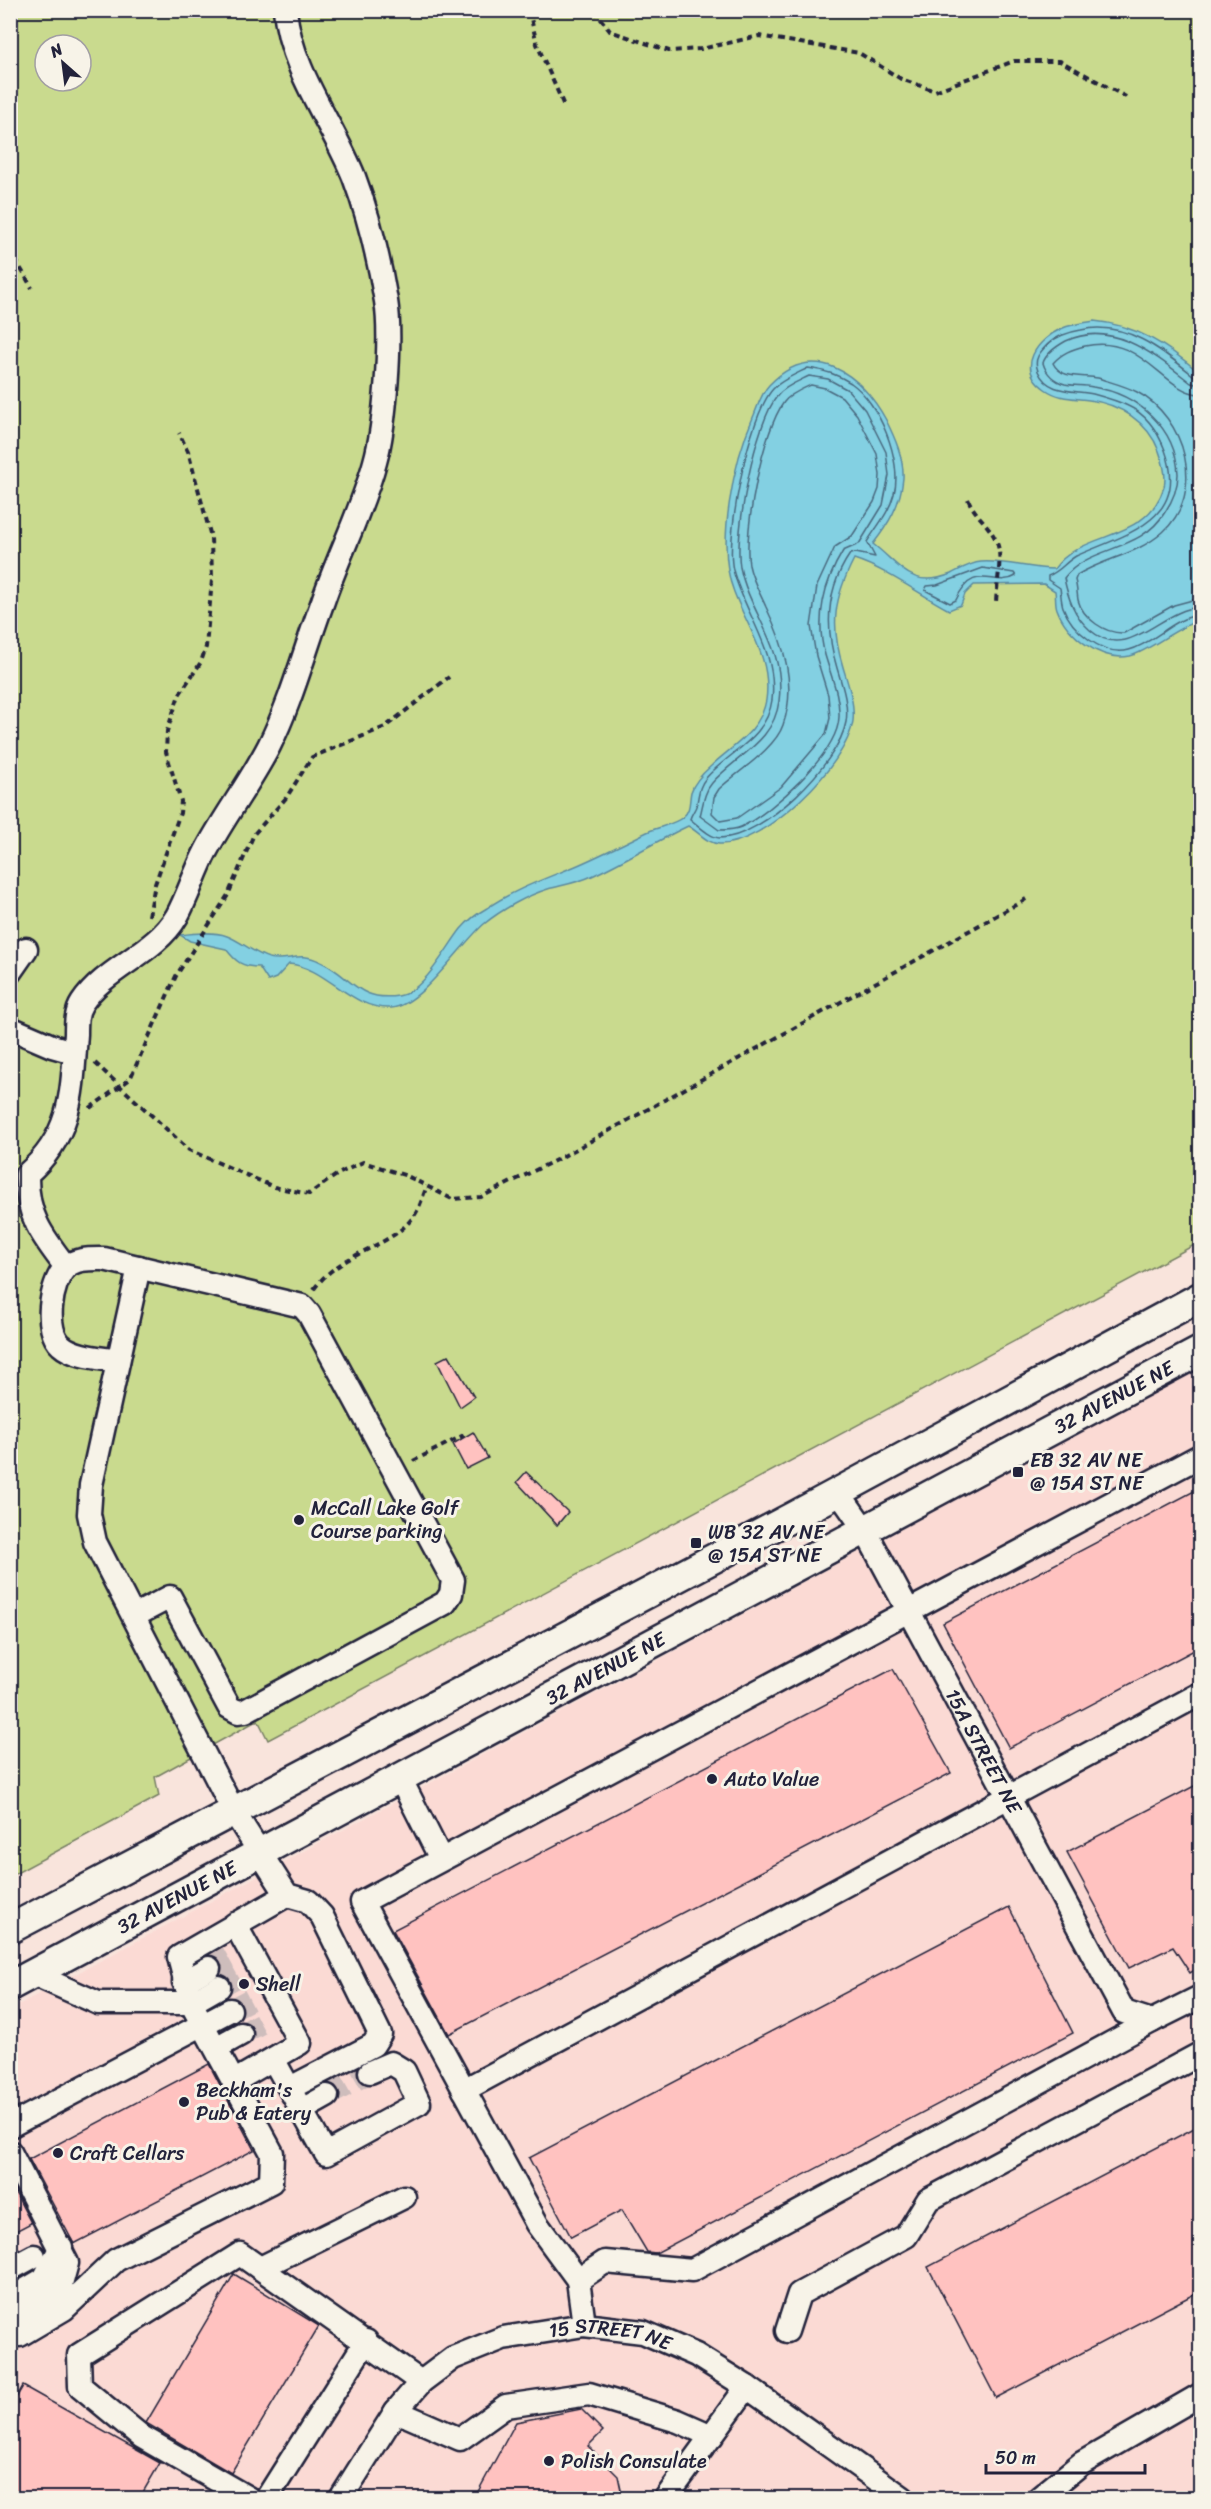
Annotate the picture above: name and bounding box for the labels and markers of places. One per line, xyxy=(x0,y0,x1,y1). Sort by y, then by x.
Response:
place label: EB 32 AV NE @ 15A ST NE xyxy=(1030,1443,1145,1501)
marker: EB 32 AV NE @ 15A ST NE xyxy=(1011,1465,1025,1479)
place label: McCall Lake Golf Course parking xyxy=(311,1491,460,1549)
marker: McCall Lake Golf Course parking xyxy=(292,1513,306,1527)
place label: WB 32 AV NE @ 15A ST NE xyxy=(708,1515,826,1573)
marker: WB 32 AV NE @ 15A ST NE xyxy=(689,1536,703,1550)
place label: Auto Value xyxy=(723,1762,819,1797)
marker: Auto Value xyxy=(705,1772,719,1786)
place label: Shell xyxy=(256,1967,301,2002)
marker: Shell xyxy=(237,1977,251,1991)
place label: Beckham's Pub & Eatery xyxy=(196,2073,312,2131)
marker: Beckham's Pub & Eatery xyxy=(177,2095,191,2109)
place label: Craft Cellars xyxy=(70,2136,185,2171)
marker: Craft Cellars xyxy=(51,2146,65,2160)
place label: Polish Consulate xyxy=(561,2444,707,2479)
marker: Polish Consulate xyxy=(542,2454,556,2468)

